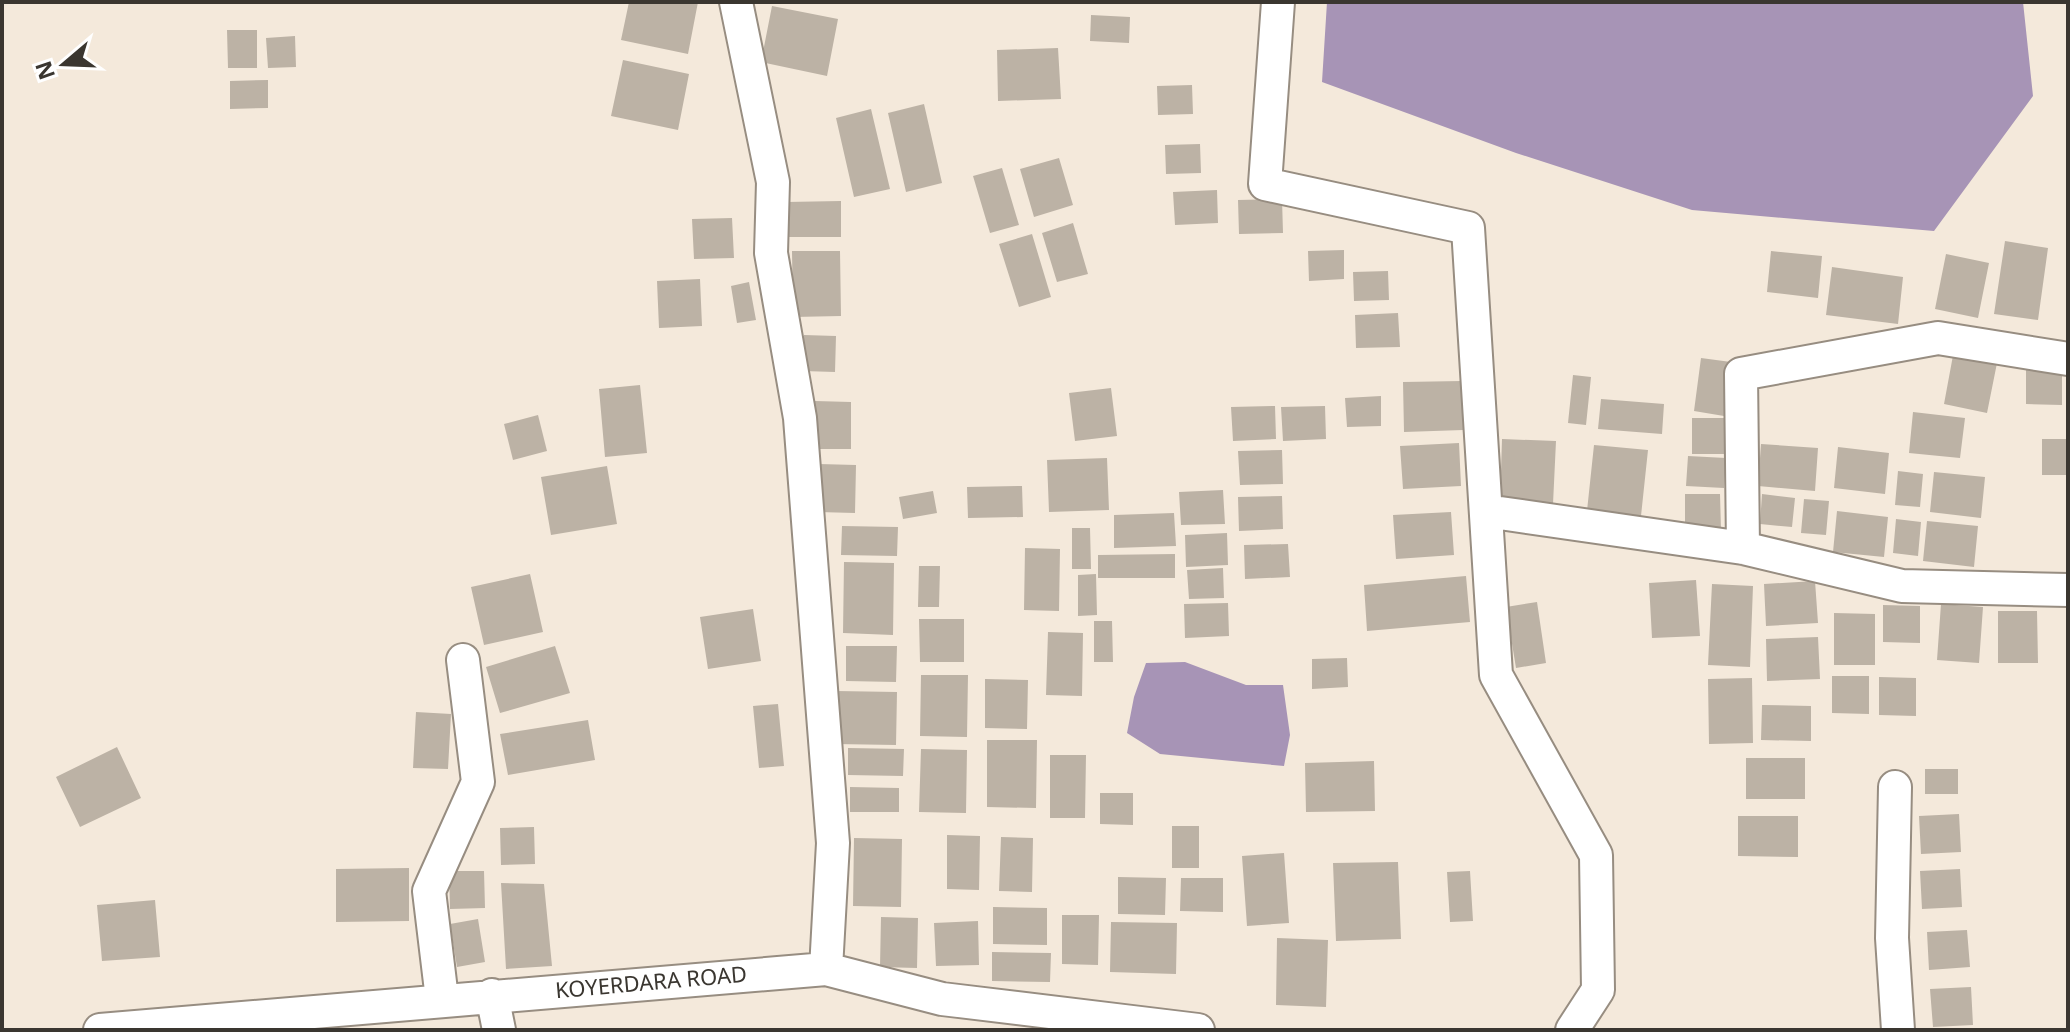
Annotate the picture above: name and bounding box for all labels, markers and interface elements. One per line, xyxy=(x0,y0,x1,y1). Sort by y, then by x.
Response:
north arrow xyxy=(24,24,104,104)
text: N xyxy=(27,57,61,84)
street label: KOYERDARA ROAD xyxy=(554,958,748,1004)

